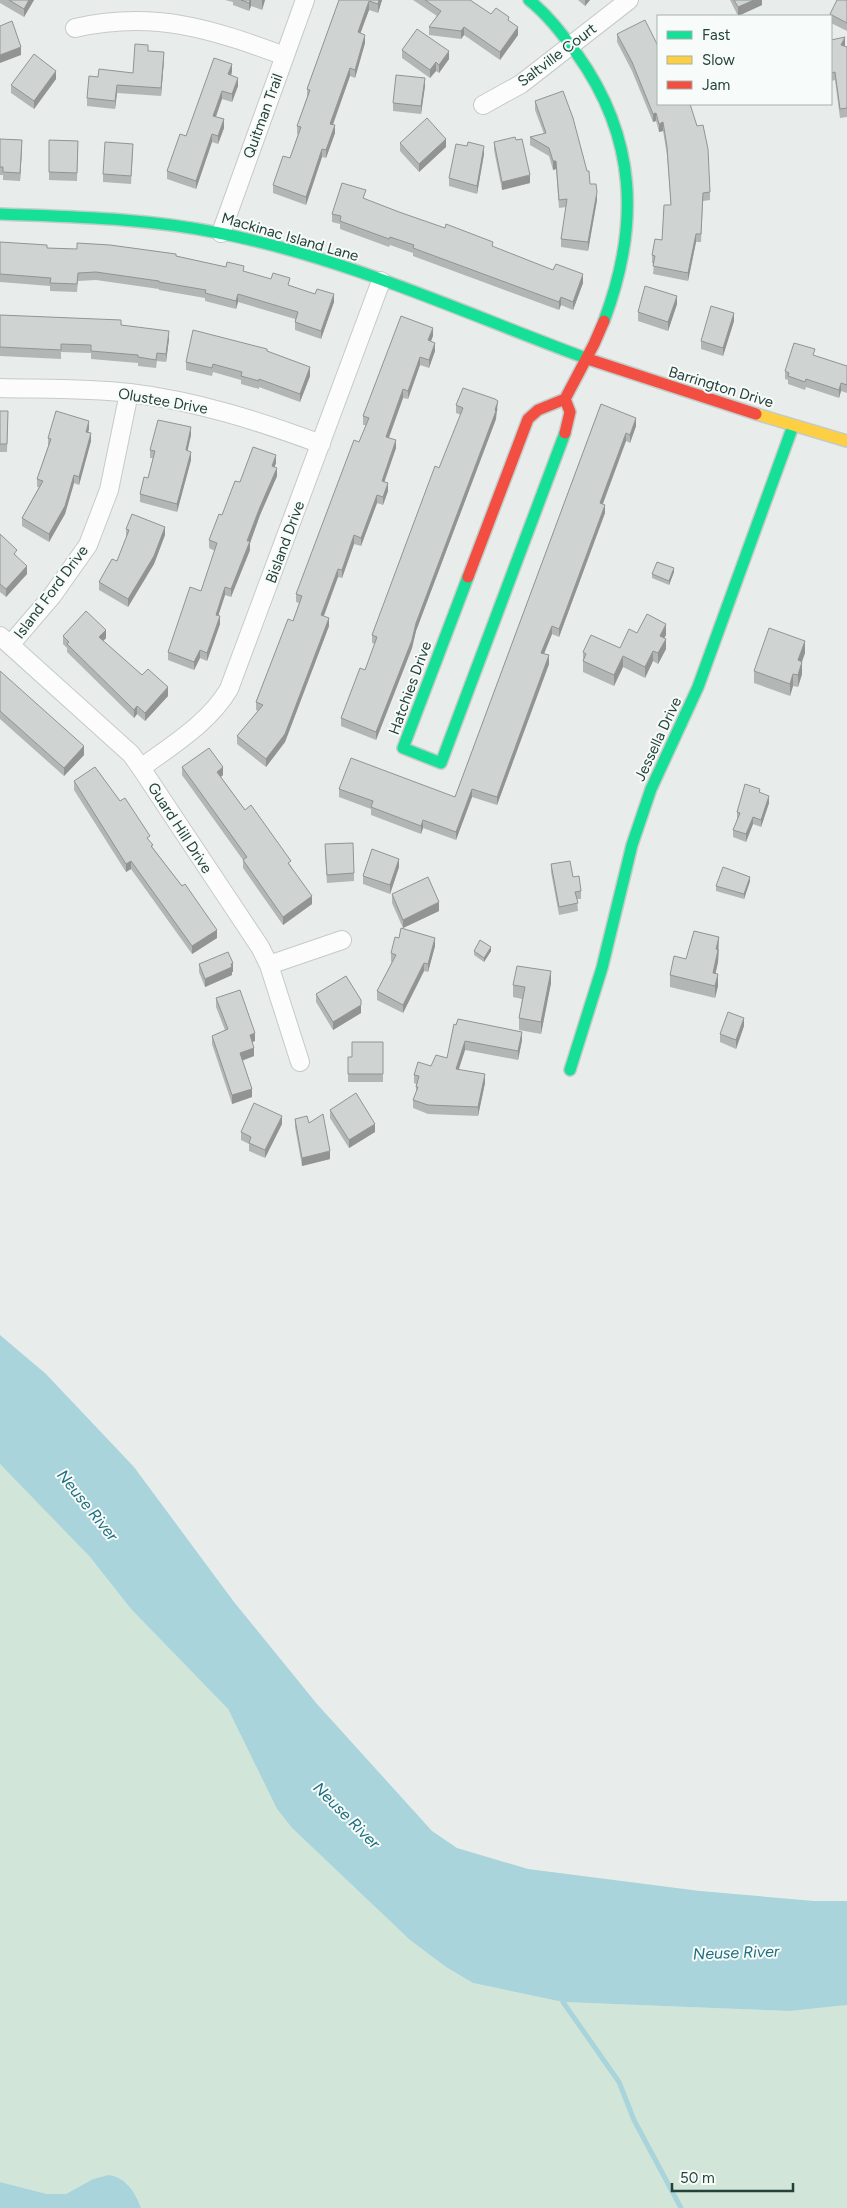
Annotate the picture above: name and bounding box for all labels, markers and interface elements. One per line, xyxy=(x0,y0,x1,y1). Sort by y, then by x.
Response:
legend xyxy=(657,15,832,105)
street label: Saltville Court xyxy=(514,19,600,91)
text: Fast xyxy=(702,26,731,44)
text: Slow xyxy=(702,51,735,69)
street label: Quitman Trail xyxy=(239,71,287,161)
text: Jam xyxy=(702,76,730,94)
street label: Mackinac Island Lane xyxy=(219,209,361,265)
street label: Barrington Drive xyxy=(666,363,776,411)
street label: Olustee Drive xyxy=(117,384,209,418)
street label: Bisland Drive xyxy=(262,498,308,586)
street label: Island Ford Drive xyxy=(10,542,92,642)
street label: Hatchies Drive xyxy=(385,639,435,737)
street label: Jessella Drive xyxy=(631,694,685,784)
street label: Guard Hill Drive xyxy=(144,779,216,877)
water label: Neuse River xyxy=(53,1466,123,1545)
water label: Neuse River xyxy=(309,1778,384,1853)
water label: Neuse River xyxy=(693,1941,780,1964)
scale bar xyxy=(672,2160,793,2192)
text: 50 m xyxy=(680,2169,715,2187)

